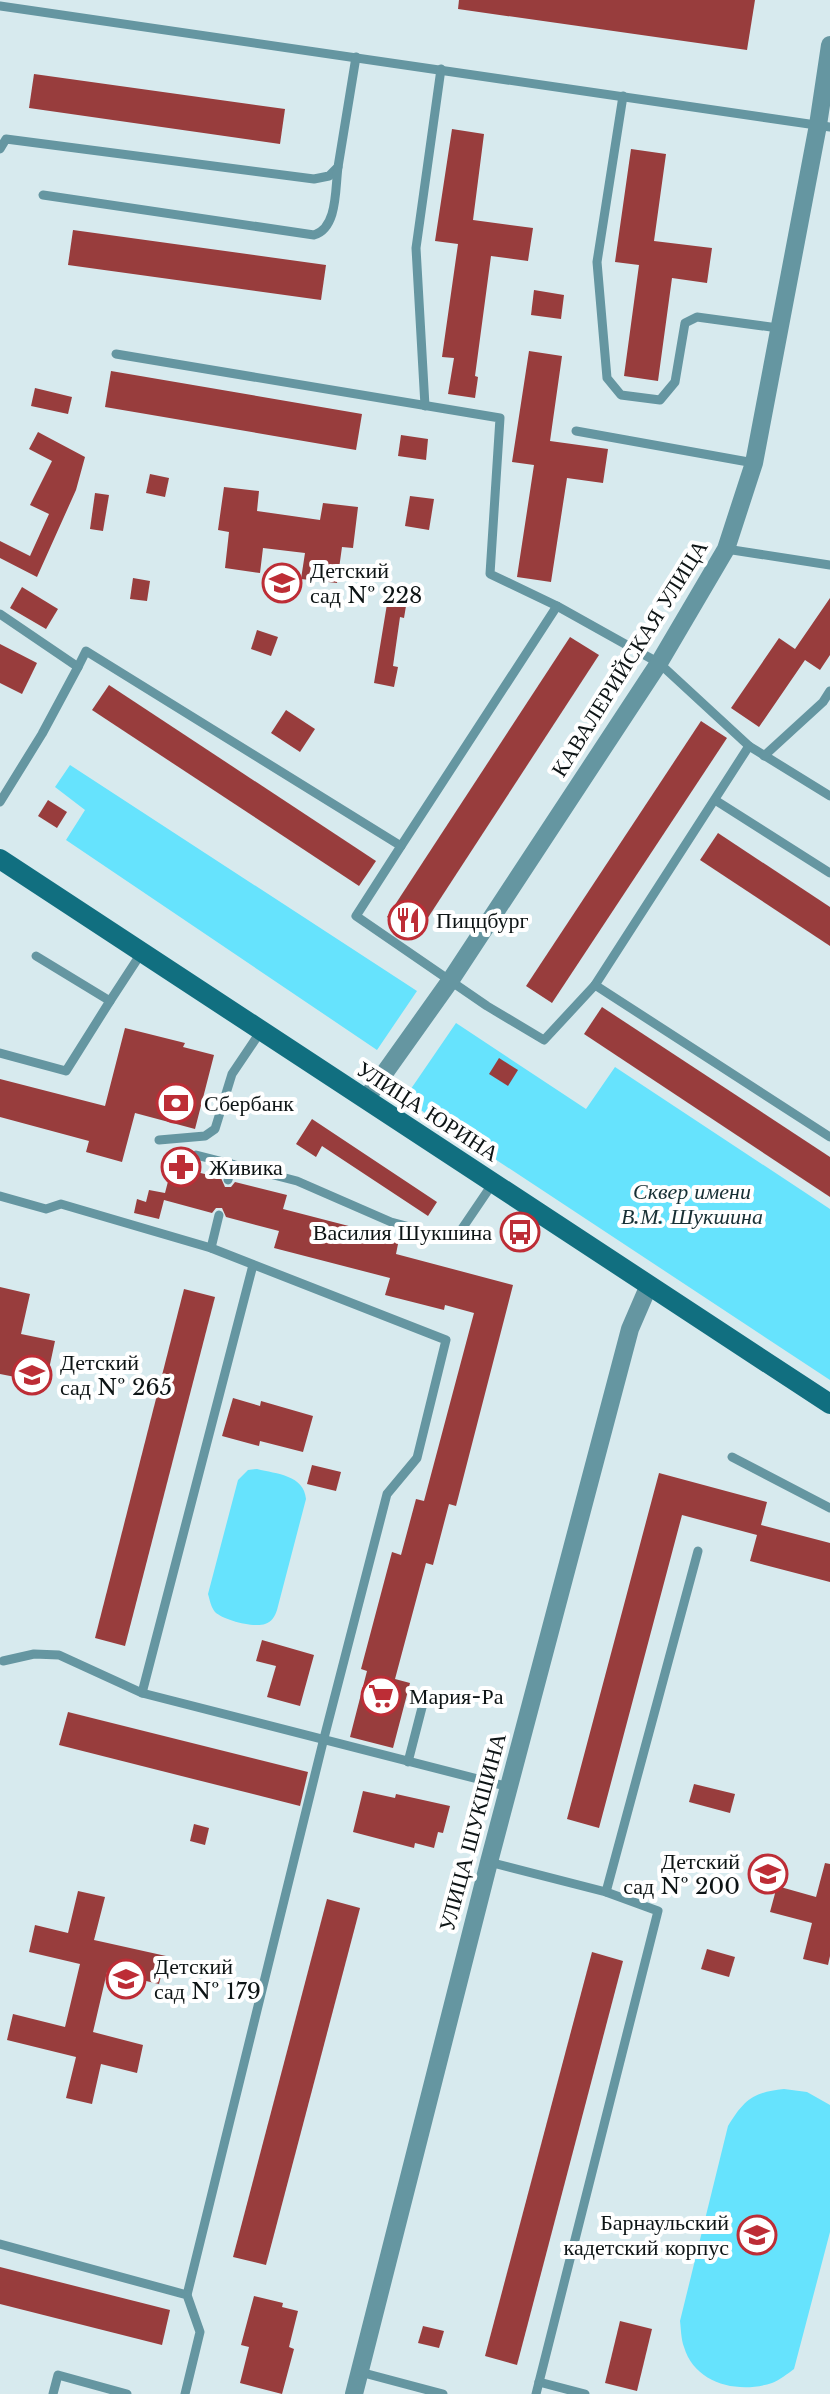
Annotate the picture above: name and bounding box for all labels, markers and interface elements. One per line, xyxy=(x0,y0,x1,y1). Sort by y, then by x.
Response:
street label: КАВАЛЕРИЙСКАЯ УЛИЦА xyxy=(545,535,714,782)
place label: Детский сад № 228 xyxy=(310,557,422,609)
school or university icon: Детский сад № 228 xyxy=(261,562,303,604)
restaurant icon: Пиццбург xyxy=(387,899,429,941)
place label: Пиццбург xyxy=(436,907,529,934)
street label: УЛИЦА ЮРИНА xyxy=(351,1055,504,1168)
bank icon: Сбербанк xyxy=(155,1082,197,1124)
place label: Сбербанк xyxy=(204,1090,294,1117)
pharmacy icon: Живика xyxy=(160,1146,202,1188)
place label: Живика xyxy=(209,1154,283,1181)
park label: Сквер имени В.М. Шукшина xyxy=(621,1178,763,1230)
bus stop icon: Василия Шукшина xyxy=(499,1211,541,1253)
place label: Василия Шукшина xyxy=(313,1219,492,1246)
place label: Детский сад № 265 xyxy=(60,1349,172,1401)
school or university icon: Детский сад № 265 xyxy=(11,1354,53,1396)
supermarket icon: Мария-Ра xyxy=(360,1675,402,1717)
place label: Мария-Ра xyxy=(409,1683,504,1710)
street label: УЛИЦА ШУКШИНА xyxy=(433,1730,512,1934)
place label: Детский сад № 200 xyxy=(623,1848,740,1900)
school or university icon: Детский сад № 200 xyxy=(747,1853,789,1895)
place label: Детский сад № 179 xyxy=(154,1953,261,2005)
school or university icon: Детский сад № 179 xyxy=(105,1958,147,2000)
place label: Барнаульский кадетский корпус xyxy=(564,2209,729,2261)
school or university icon: Барнаульский кадетский корпус xyxy=(736,2214,778,2256)

